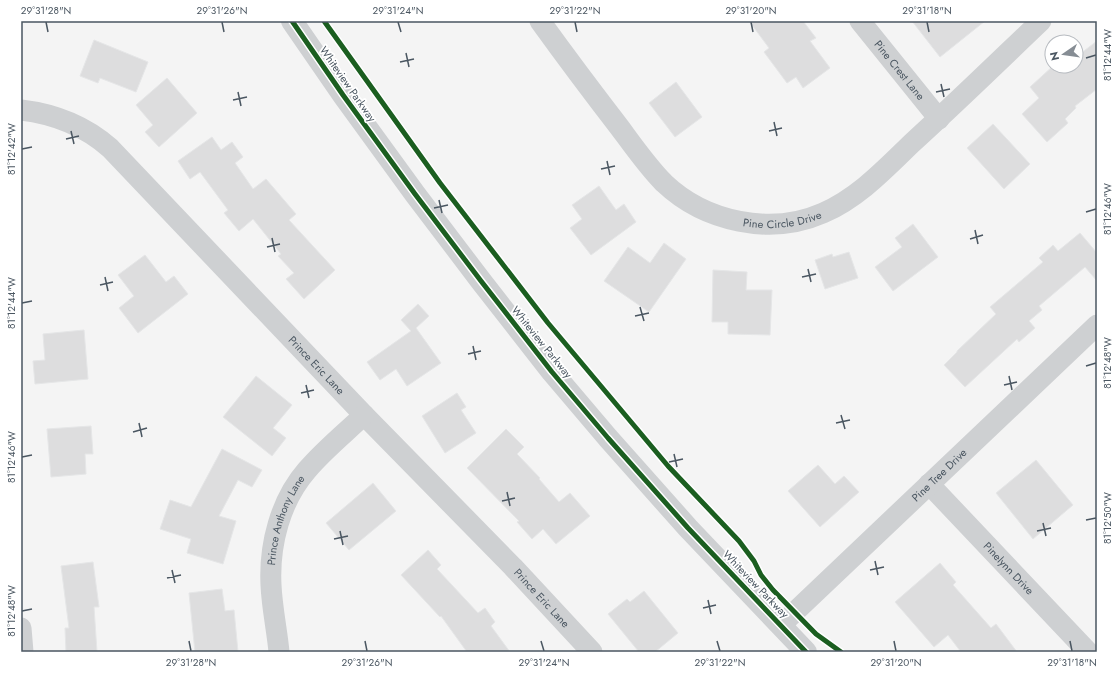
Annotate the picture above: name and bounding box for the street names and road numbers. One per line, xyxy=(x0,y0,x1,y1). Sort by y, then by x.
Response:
street label: Pine Crest Lane xyxy=(871,37,929,104)
street label: Whiteview Parkway xyxy=(316,43,380,125)
street label: Pine Circle Drive xyxy=(742,206,824,232)
street label: Whiteview Parkway xyxy=(508,302,576,382)
street label: Prince Eric Lane xyxy=(285,332,349,398)
street label: Pine Tree Drive xyxy=(908,445,970,505)
street label: Prince Anthony Lane xyxy=(263,471,309,566)
street label: Pinelynn Drive xyxy=(980,538,1038,598)
street label: Whiteview Parkway xyxy=(719,546,793,622)
street label: Prince Eric Lane xyxy=(510,565,574,631)

